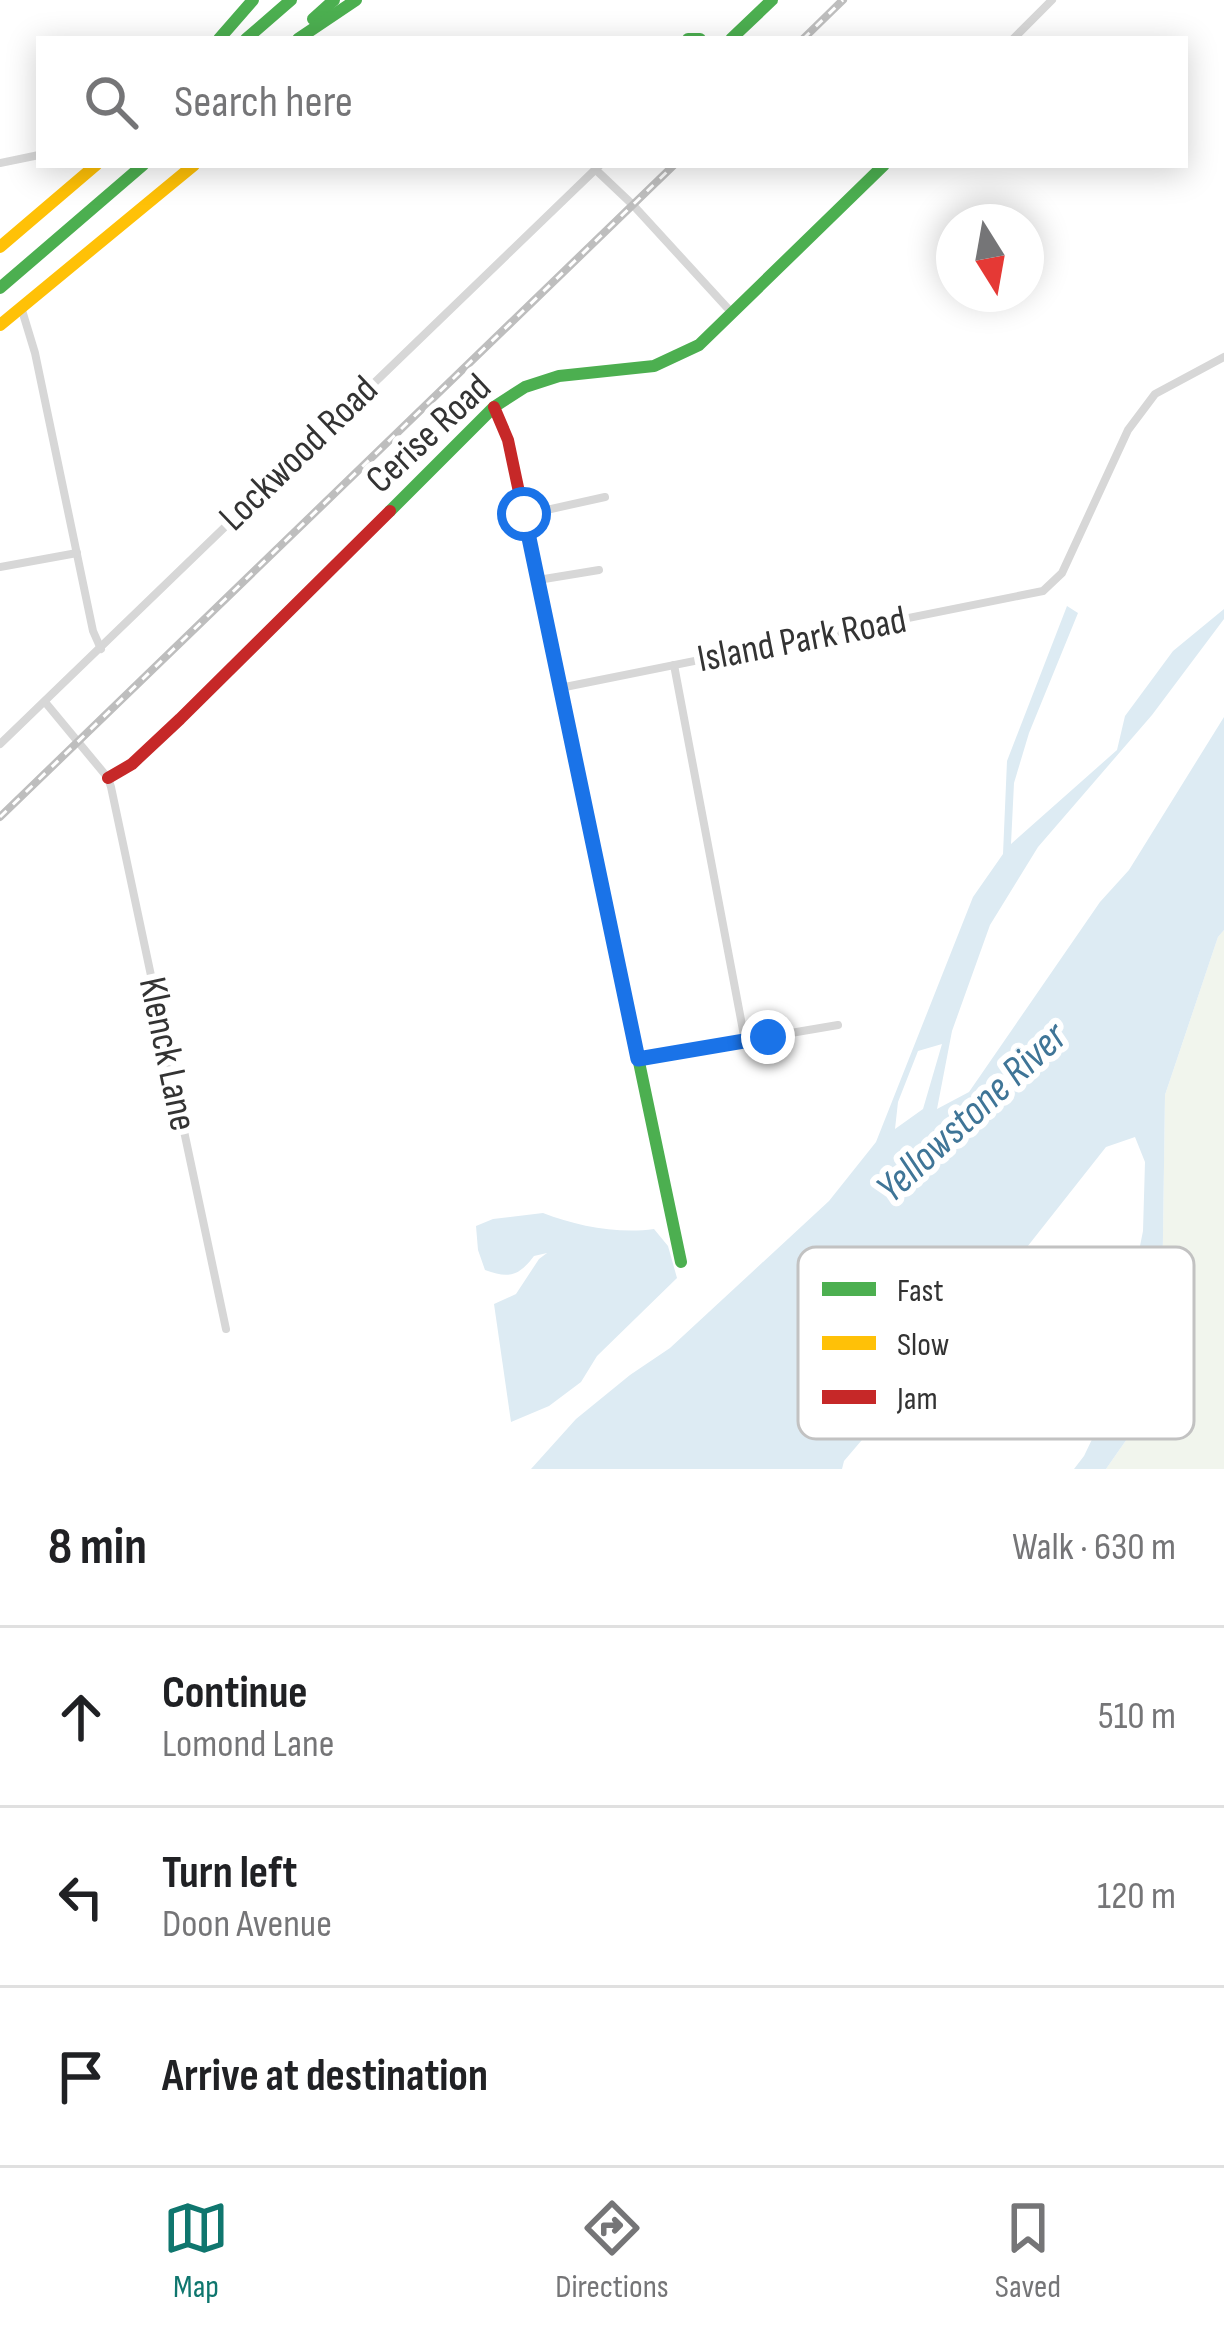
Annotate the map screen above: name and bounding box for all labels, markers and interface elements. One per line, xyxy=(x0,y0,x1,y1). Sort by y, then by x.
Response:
search box xyxy=(36,36,1188,168)
icon: search xyxy=(78,69,144,135)
text: Search here xyxy=(174,75,353,130)
north arrow xyxy=(936,204,1044,312)
street label: Cerise Road xyxy=(357,364,501,504)
street label: Lockwood Road xyxy=(210,367,388,541)
route start xyxy=(497,487,551,541)
street label: Island Park Road xyxy=(694,597,910,683)
street label: Klenck Lane xyxy=(128,973,206,1135)
route end xyxy=(741,1010,795,1064)
water label: Yellowstone River xyxy=(866,1010,1079,1214)
legend xyxy=(798,1247,1194,1439)
text: Fast xyxy=(897,1271,944,1311)
text: Slow xyxy=(897,1325,949,1365)
text: Jam xyxy=(896,1379,938,1419)
text: 8 min xyxy=(48,1517,147,1578)
text: Walk · 630 m xyxy=(1012,1524,1176,1571)
text: Continue xyxy=(162,1666,308,1721)
icon: ahead xyxy=(48,1684,114,1750)
text: 510 m xyxy=(1098,1693,1176,1740)
text: Lomond Lane xyxy=(162,1721,334,1768)
text: Turn left xyxy=(162,1846,297,1901)
icon: left xyxy=(48,1864,114,1930)
text: 120 m xyxy=(1097,1873,1176,1920)
text: Doon Avenue xyxy=(162,1901,332,1948)
icon: arrive xyxy=(48,2044,114,2110)
text: Arrive at destination xyxy=(162,2049,488,2104)
tab: Map xyxy=(163,2195,229,2307)
tab: Directions xyxy=(555,2195,669,2307)
tab: Saved xyxy=(995,2195,1061,2307)

